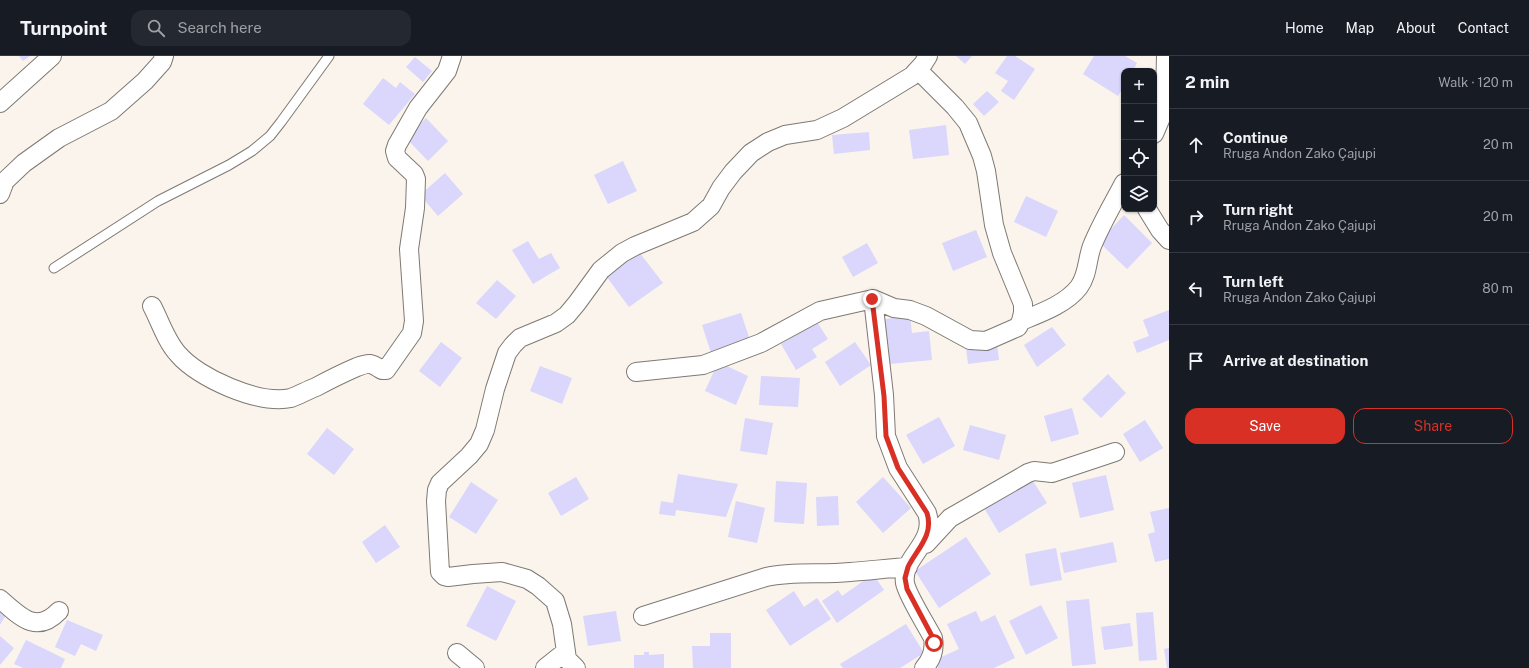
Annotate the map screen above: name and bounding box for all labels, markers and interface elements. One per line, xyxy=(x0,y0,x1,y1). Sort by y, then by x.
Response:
search box xyxy=(131,10,411,46)
text: Turnpoint xyxy=(20,17,107,39)
icon: search xyxy=(145,17,167,39)
text: Search here xyxy=(177,19,262,36)
text: Home xyxy=(1285,20,1324,36)
text: Map xyxy=(1346,20,1374,36)
text: About xyxy=(1396,20,1436,36)
text: Contact xyxy=(1458,20,1509,36)
map controls xyxy=(1121,68,1157,212)
button: + xyxy=(1121,68,1157,104)
text: 2 min xyxy=(1185,72,1230,92)
text: Walk · 120 m xyxy=(1438,75,1513,90)
button: − xyxy=(1121,104,1157,140)
text: Continue xyxy=(1223,129,1288,146)
icon: ahead xyxy=(1185,134,1207,156)
text: 20 m xyxy=(1483,137,1513,152)
button: locate xyxy=(1121,140,1157,176)
text: Rruga Andon Zako Çajupi xyxy=(1223,146,1376,161)
button: layers xyxy=(1121,176,1157,212)
text: Turn right xyxy=(1223,201,1293,218)
icon: right xyxy=(1185,206,1207,228)
text: 20 m xyxy=(1483,209,1513,224)
text: Rruga Andon Zako Çajupi xyxy=(1223,218,1376,233)
text: Turn left xyxy=(1223,273,1284,290)
icon: left xyxy=(1185,278,1207,300)
text: 80 m xyxy=(1482,281,1513,296)
route end xyxy=(863,290,881,308)
text: Rruga Andon Zako Çajupi xyxy=(1223,290,1376,305)
icon: arrive xyxy=(1185,350,1207,372)
text: Arrive at destination xyxy=(1223,352,1368,369)
button: Save xyxy=(1185,408,1345,444)
button: Share xyxy=(1353,408,1513,444)
route start xyxy=(925,634,943,652)

